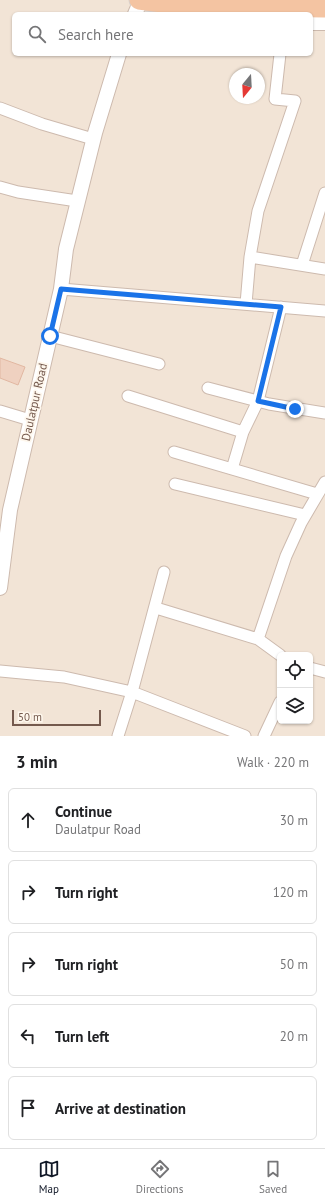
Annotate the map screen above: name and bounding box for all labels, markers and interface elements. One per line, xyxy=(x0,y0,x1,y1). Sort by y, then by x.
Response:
search box xyxy=(12,12,313,56)
icon: search xyxy=(26,23,48,45)
text: Search here xyxy=(58,25,134,44)
north arrow xyxy=(229,68,265,104)
route start xyxy=(41,327,59,345)
street label: Daulatpur Road xyxy=(18,362,50,442)
route end xyxy=(286,400,304,418)
map controls xyxy=(277,652,313,724)
button: locate xyxy=(277,652,313,688)
button: layers xyxy=(277,688,313,724)
scale bar xyxy=(12,708,101,727)
text: 50 m xyxy=(18,710,42,724)
text: 3 min xyxy=(16,751,57,773)
text: Walk · 220 m xyxy=(237,754,309,771)
text: Continue xyxy=(55,802,112,821)
icon: ahead xyxy=(17,809,39,831)
text: 30 m xyxy=(280,812,308,829)
text: Daulatpur Road xyxy=(55,821,141,838)
icon: right xyxy=(17,881,39,903)
text: Turn right xyxy=(55,883,118,902)
text: 120 m xyxy=(273,884,308,901)
icon: right xyxy=(17,953,39,975)
text: Turn right xyxy=(55,955,118,974)
text: 50 m xyxy=(280,956,308,973)
icon: left xyxy=(17,1025,39,1047)
text: Turn left xyxy=(55,1027,109,1046)
text: 20 m xyxy=(280,1028,308,1045)
icon: arrive xyxy=(17,1097,39,1119)
text: Arrive at destination xyxy=(55,1099,186,1118)
tab: Map xyxy=(38,1158,60,1196)
tab: Directions xyxy=(136,1158,183,1196)
tab: Saved xyxy=(259,1158,287,1196)

